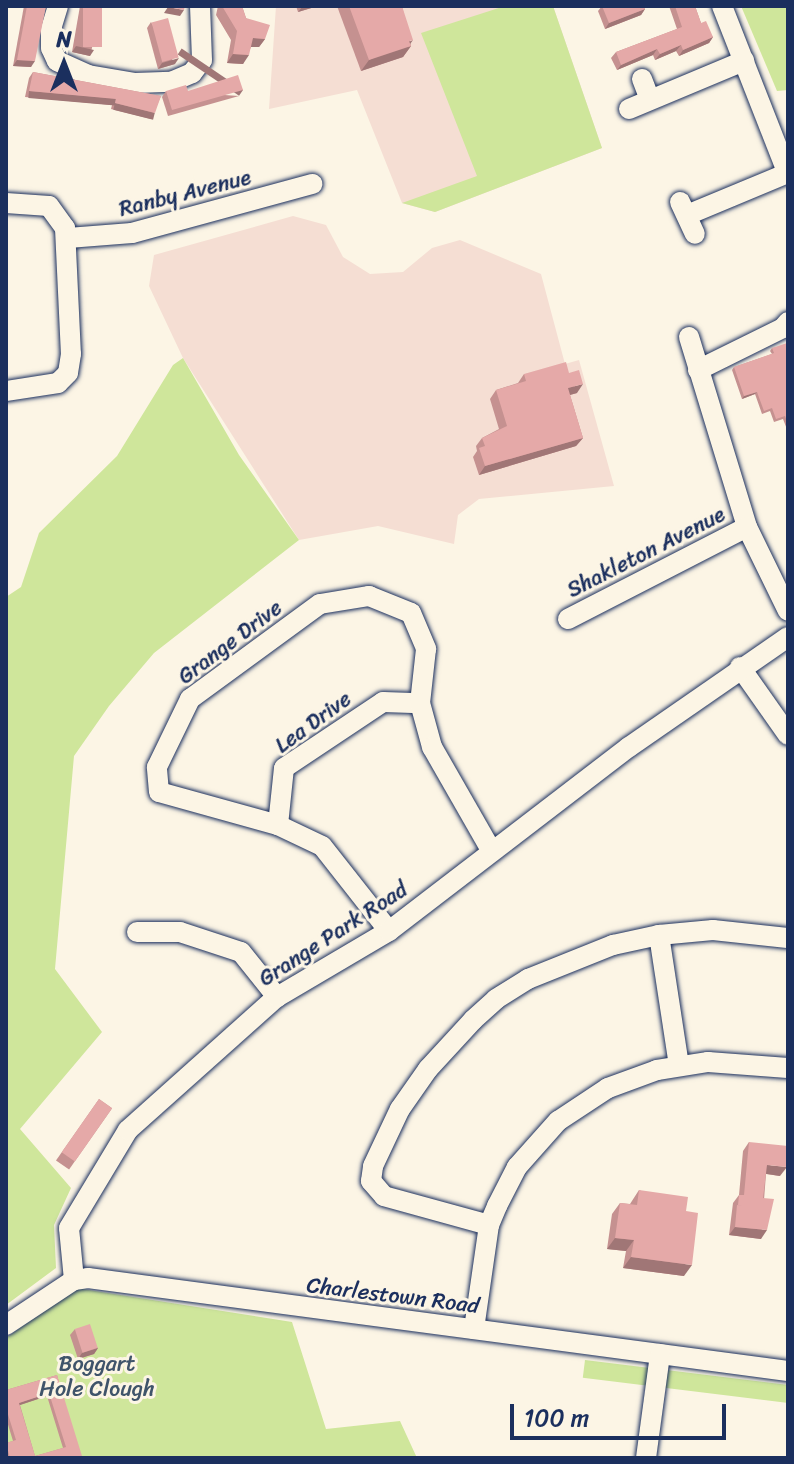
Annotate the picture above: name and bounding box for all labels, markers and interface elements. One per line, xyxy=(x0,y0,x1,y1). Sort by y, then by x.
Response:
text: N xyxy=(56,20,72,59)
north arrow xyxy=(24,24,104,104)
street label: Ranby Avenue xyxy=(116,164,254,222)
street label: Shakleton Avenue xyxy=(563,501,729,603)
street label: Grange Drive xyxy=(173,594,287,690)
street label: Lea Drive xyxy=(270,685,356,759)
street label: Grange Park Road xyxy=(254,876,412,992)
street label: Charlestown Road xyxy=(305,1271,481,1319)
park label: Boggart Hole Clough xyxy=(39,1350,155,1402)
scale bar xyxy=(514,1388,730,1438)
text: 100 m xyxy=(524,1397,589,1439)

